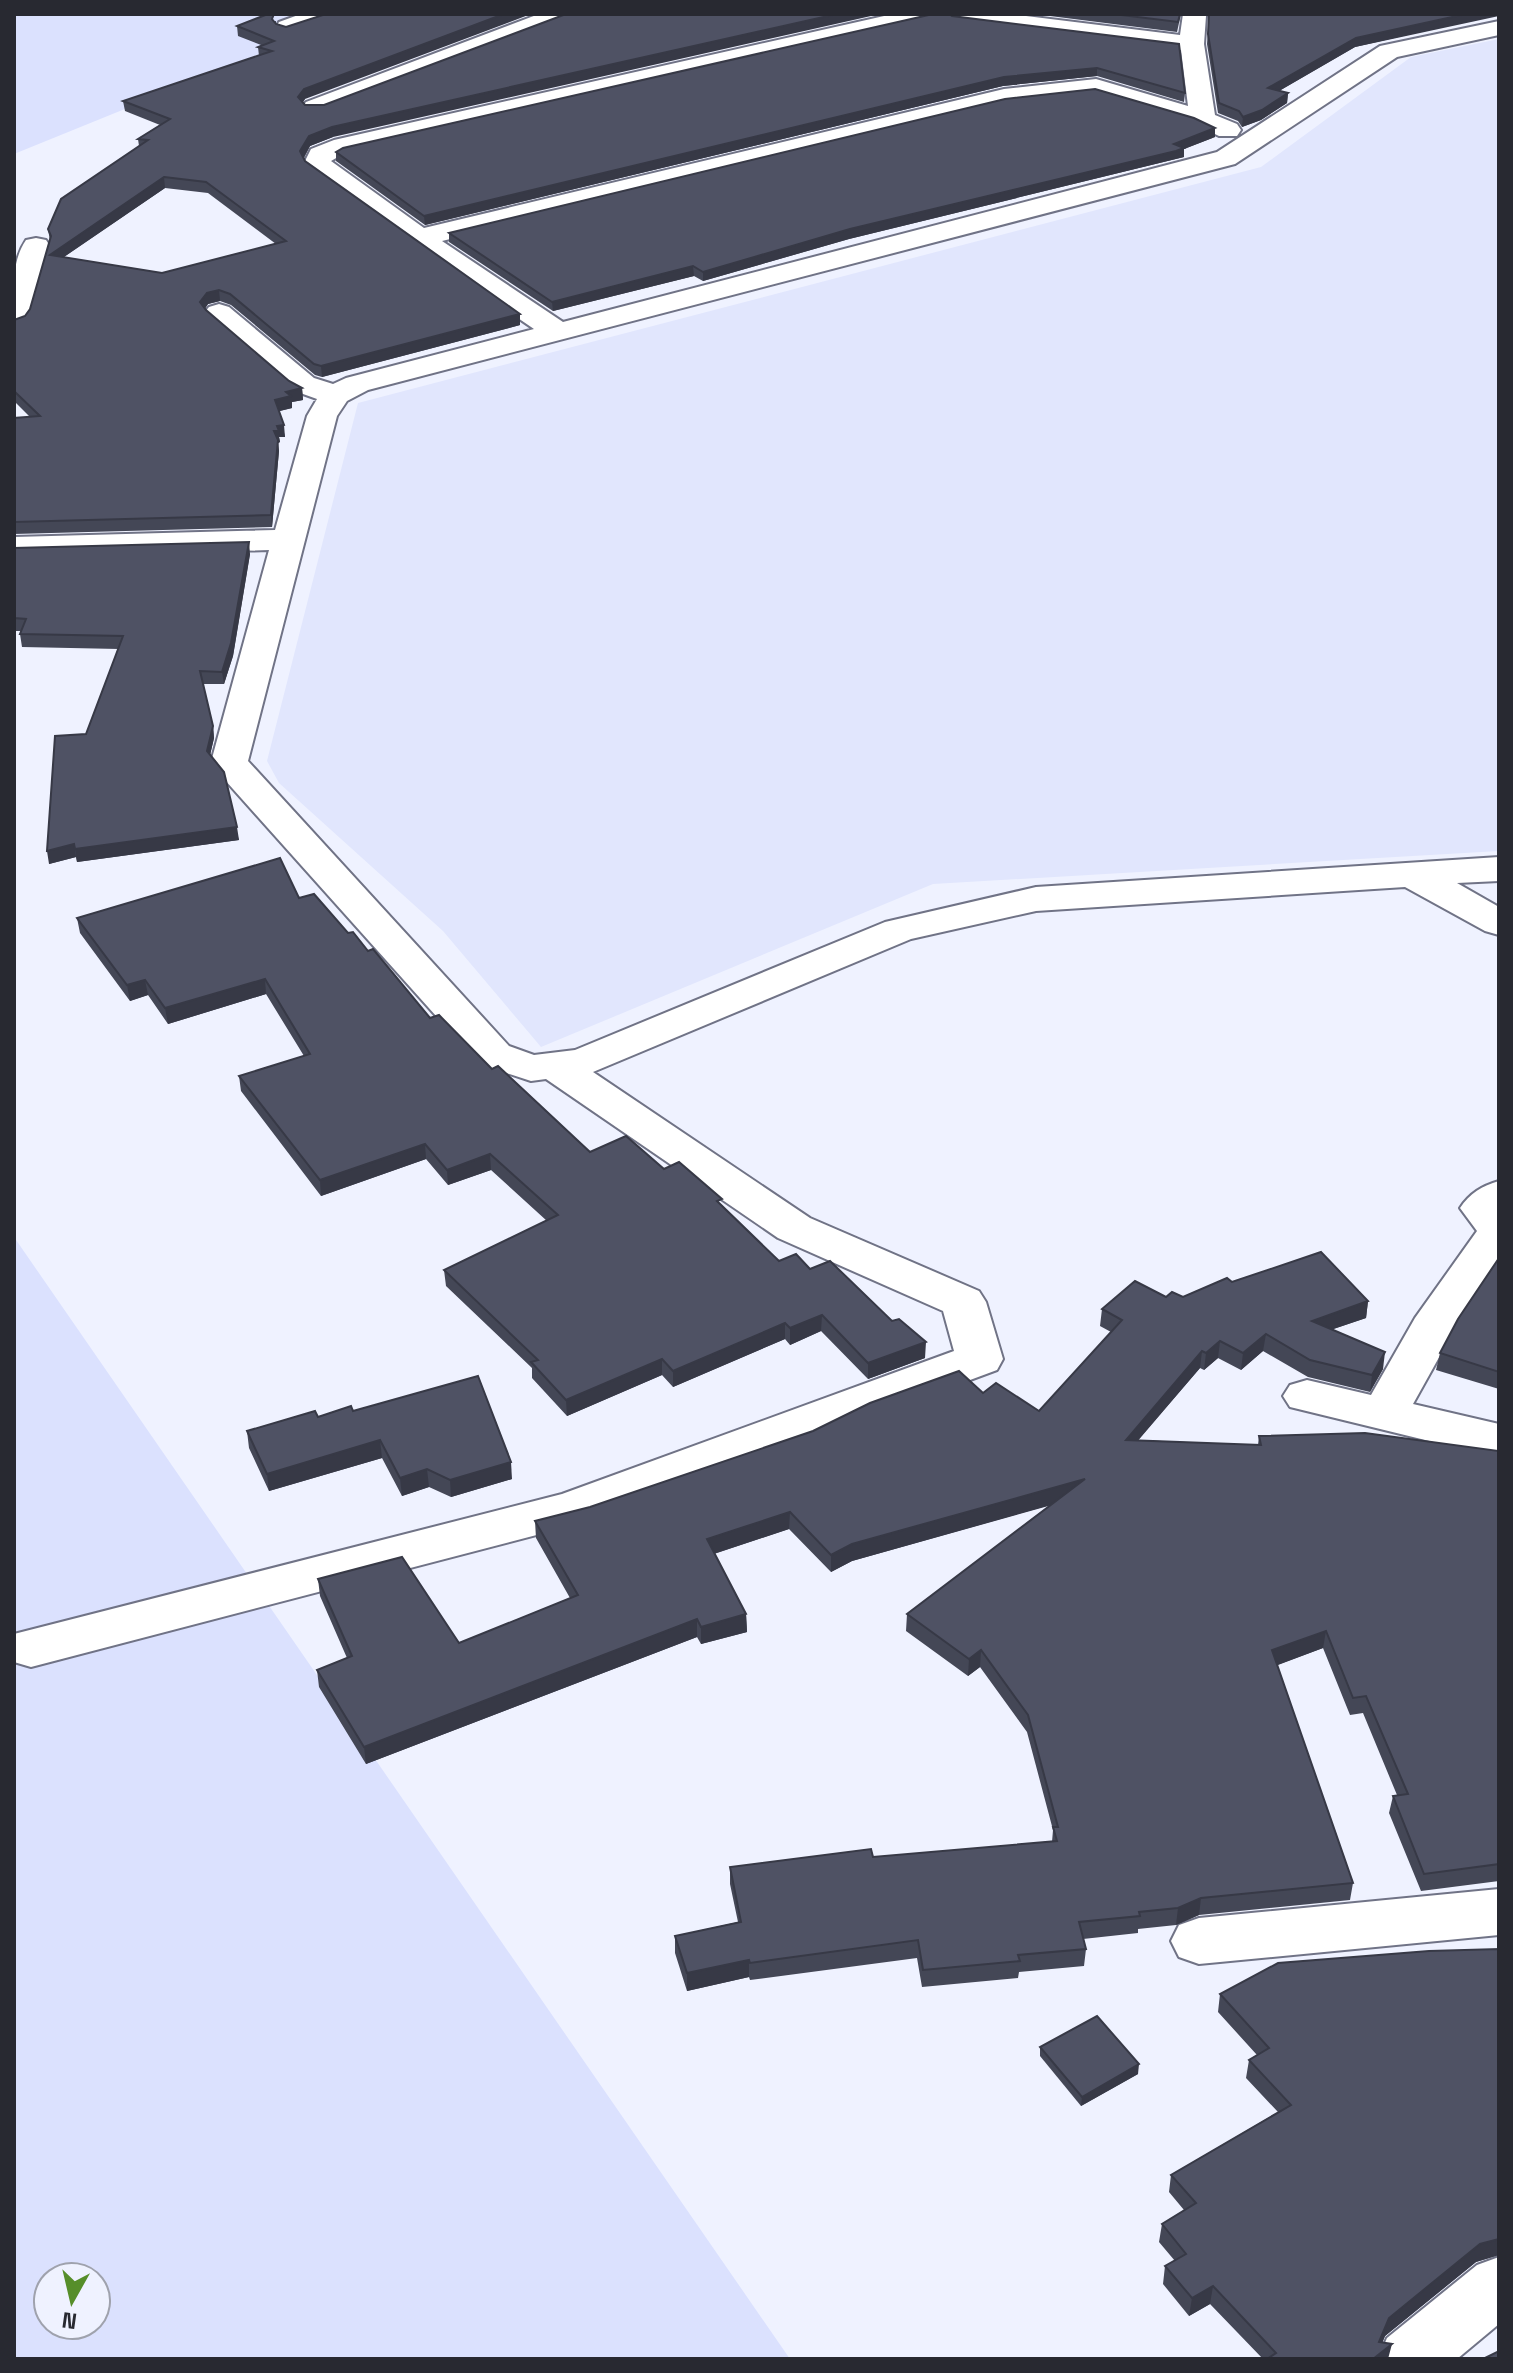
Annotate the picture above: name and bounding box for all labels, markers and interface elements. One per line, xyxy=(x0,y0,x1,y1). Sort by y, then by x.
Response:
north arrow xyxy=(32,2261,112,2341)
text: N xyxy=(60,2306,78,2336)

